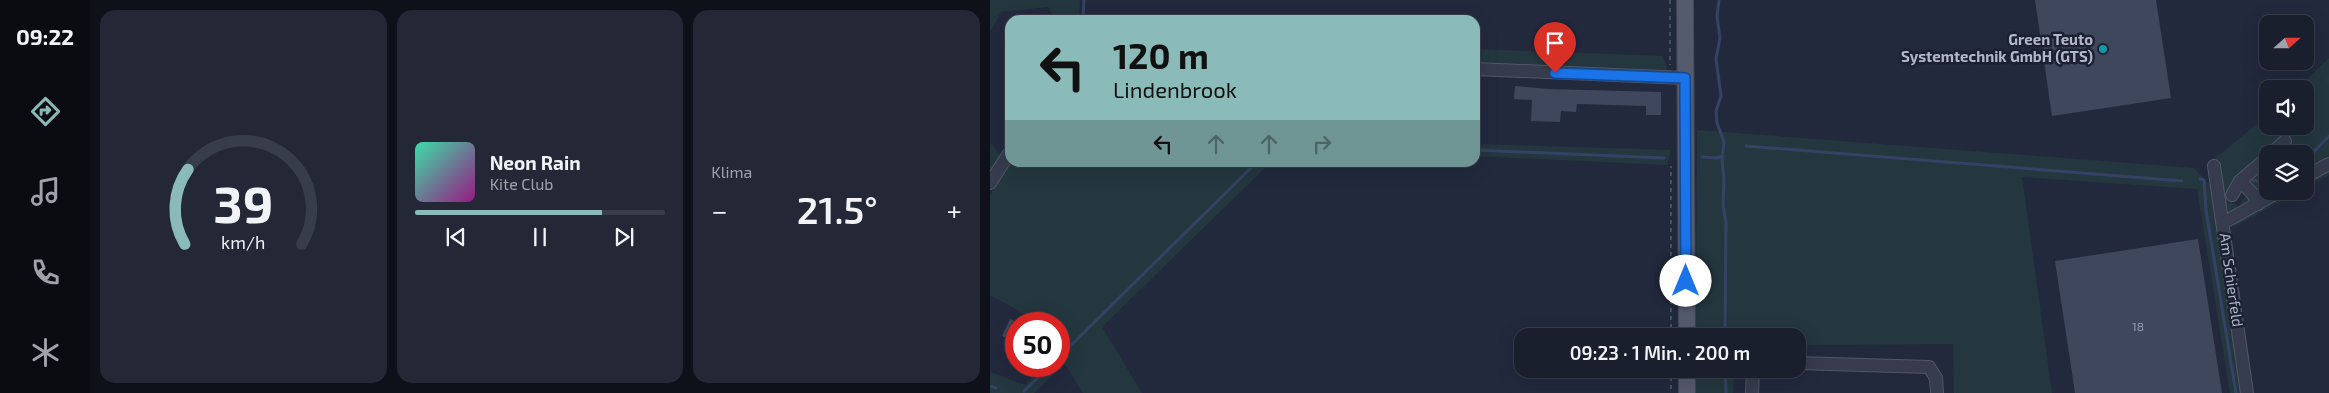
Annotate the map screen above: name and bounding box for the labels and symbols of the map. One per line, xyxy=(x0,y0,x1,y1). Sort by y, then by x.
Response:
north arrow xyxy=(2259,15,2314,70)
pin xyxy=(1534,22,1576,73)
place label: Green Teuto Systemtechnik GmbH (GTS) xyxy=(1901,30,2093,66)
marker: Green Teuto Systemtechnik GmbH (GTS) xyxy=(2097,43,2109,55)
street label: Am Schierfeld xyxy=(2216,232,2247,328)
position arrow xyxy=(1659,254,1711,306)
speed limit sign: 50 xyxy=(1005,312,1070,377)
house number: 18 xyxy=(2132,319,2144,333)

